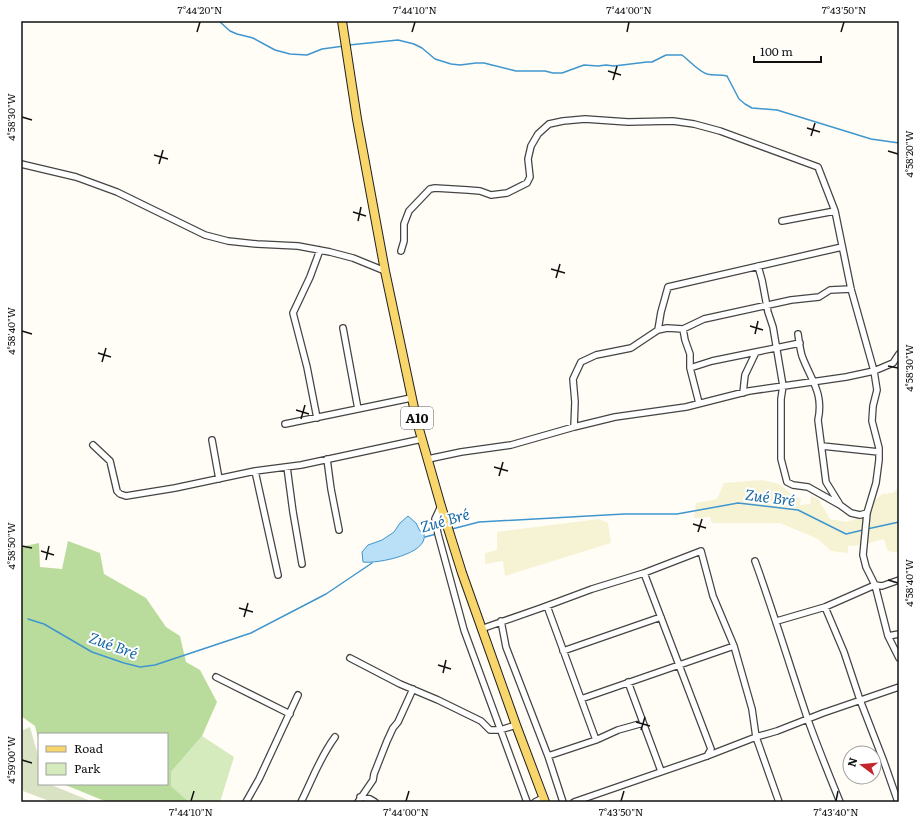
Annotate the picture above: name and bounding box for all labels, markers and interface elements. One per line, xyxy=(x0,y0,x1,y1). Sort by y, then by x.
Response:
text: 7°44'20"N xyxy=(178,2,222,17)
text: 7°44'10"N xyxy=(393,2,437,17)
text: 7°44'00"N xyxy=(606,2,652,17)
text: 7°43'50"N xyxy=(822,2,866,17)
scale bar xyxy=(754,38,821,64)
text: 100 m xyxy=(760,42,793,60)
text: 4°58'30"W xyxy=(3,93,18,141)
text: 4°58'20"W xyxy=(901,130,916,178)
text: 4°58'40"W xyxy=(3,307,18,355)
text: 4°58'30"W xyxy=(901,344,916,392)
road number: A10 xyxy=(401,407,433,429)
water label: Zué Bré xyxy=(744,482,797,511)
water label: Zué Bré xyxy=(417,502,472,538)
text: 4°58'50"W xyxy=(3,522,18,570)
text: 4°58'40"W xyxy=(901,559,916,607)
water label: Zué Bré xyxy=(86,625,141,664)
legend xyxy=(38,733,168,785)
text: 4°59'00"W xyxy=(3,736,18,784)
text: Road xyxy=(74,739,104,757)
north arrow xyxy=(842,745,882,785)
text: N xyxy=(842,755,860,769)
text: Park xyxy=(74,759,101,777)
text: 7°44'10"N xyxy=(169,804,213,819)
text: 7°44'00"N xyxy=(383,804,429,819)
text: 7°43'50"N xyxy=(599,804,643,819)
text: 7°43'40"N xyxy=(813,804,859,819)

